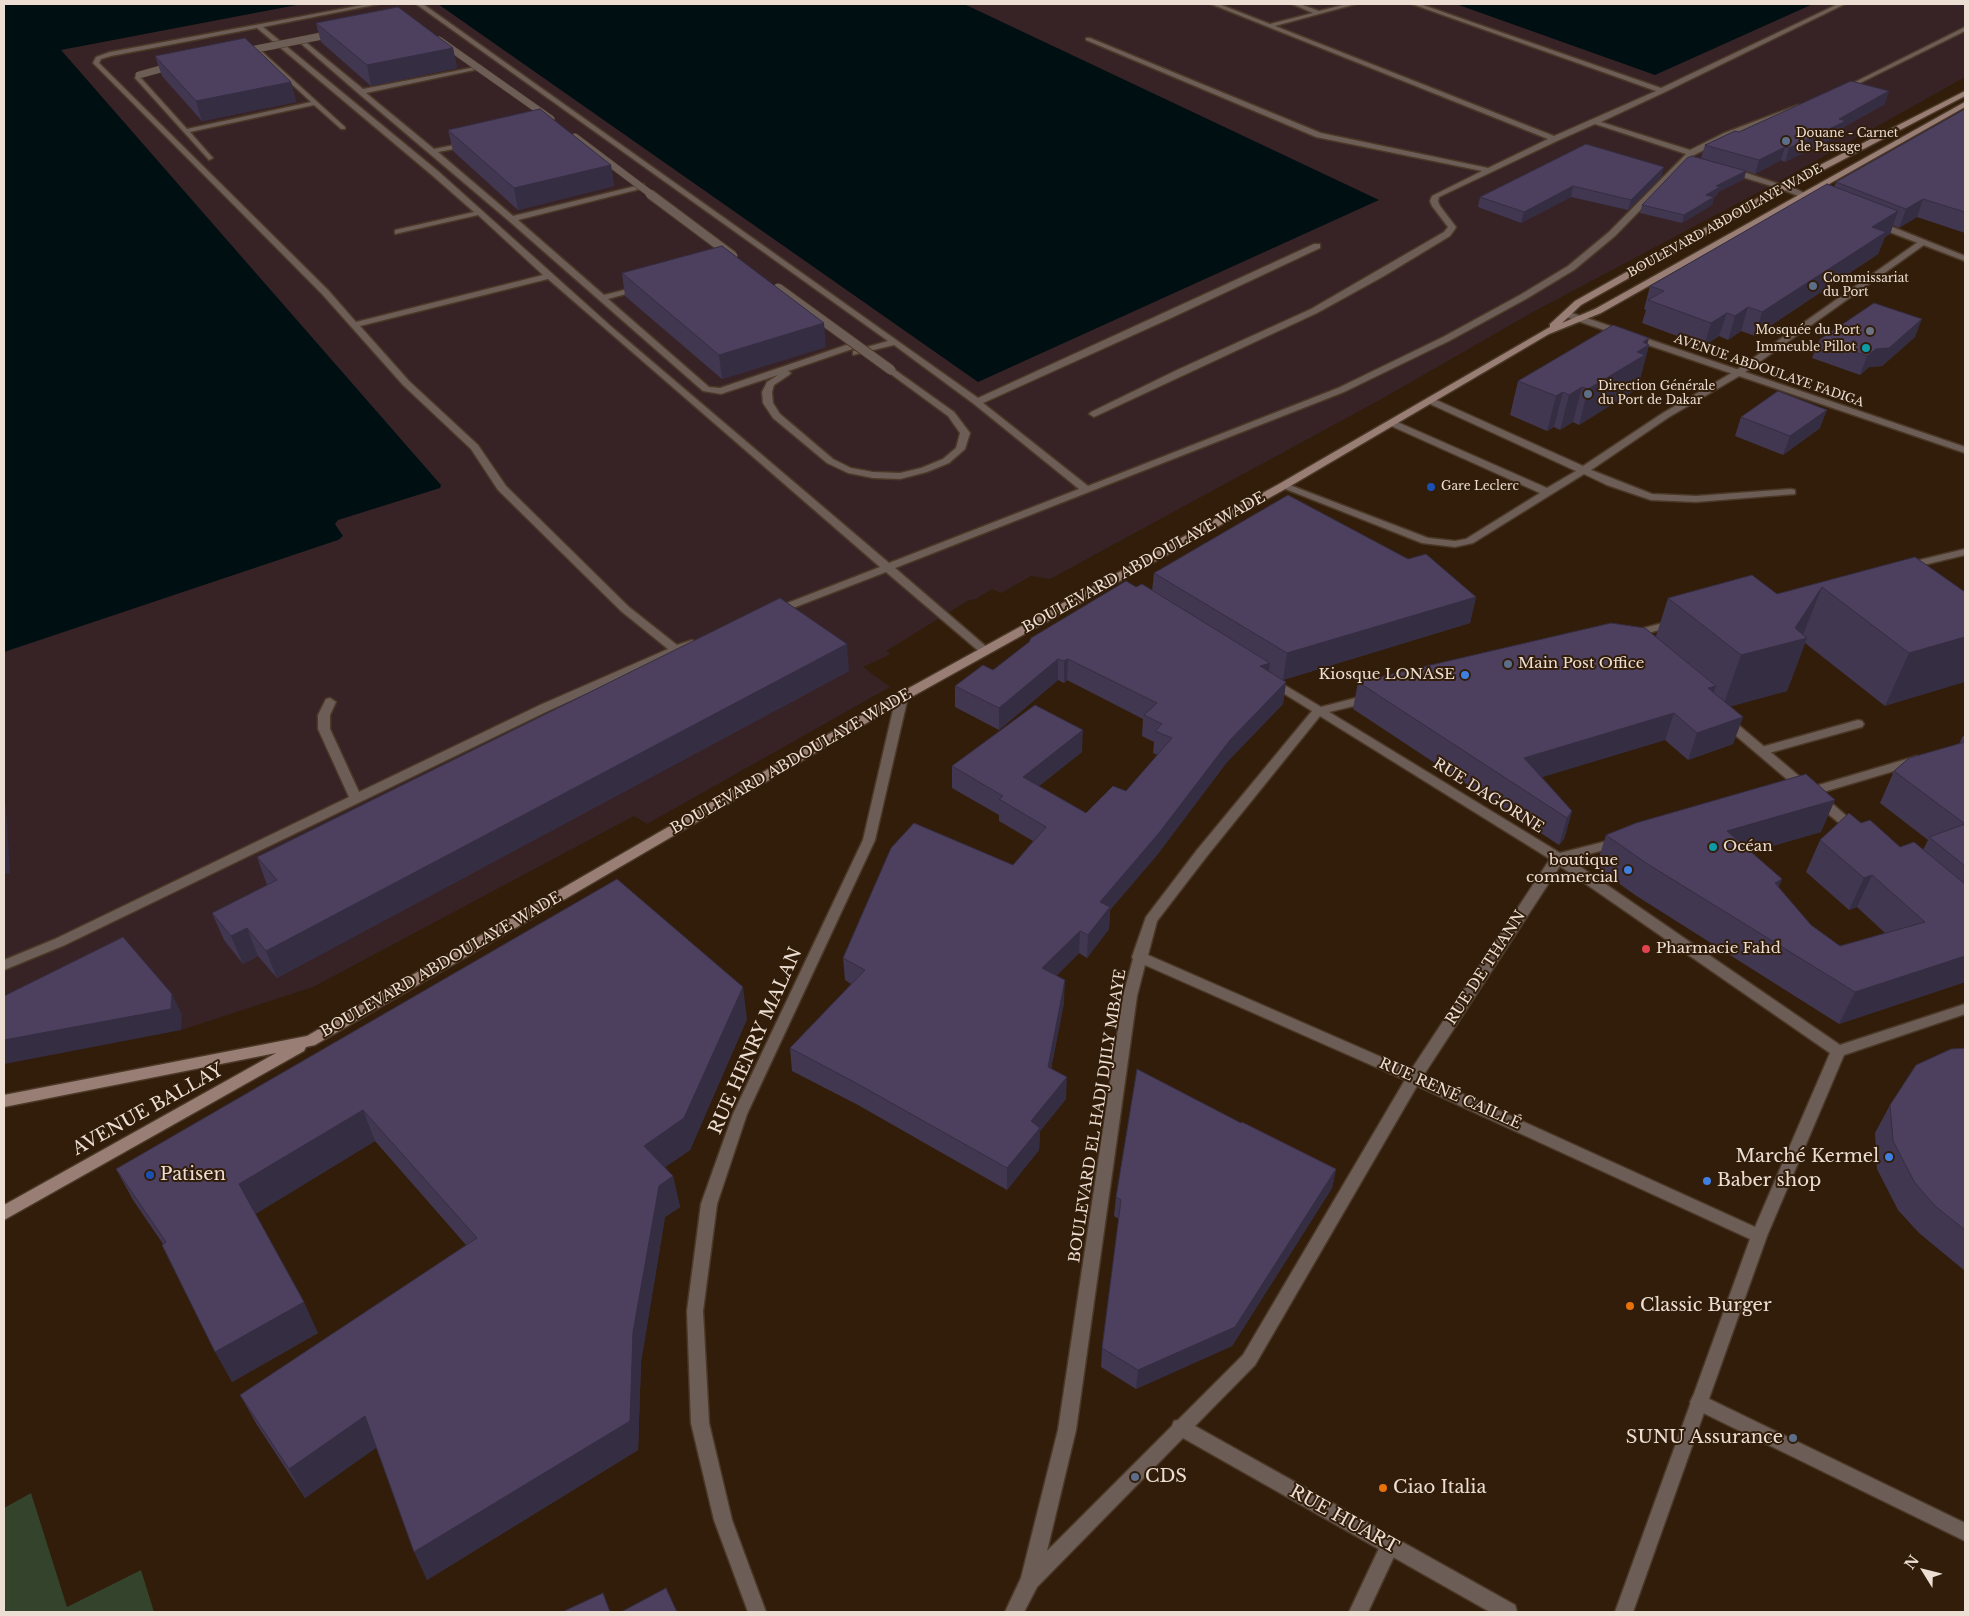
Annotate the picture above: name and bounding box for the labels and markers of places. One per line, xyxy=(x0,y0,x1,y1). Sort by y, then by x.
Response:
place label: Douane - Carnet de Passage xyxy=(1796,127,1898,155)
marker: Douane - Carnet de Passage xyxy=(1780,135,1792,147)
place label: Commissariat du Port xyxy=(1823,272,1909,300)
marker: Commissariat du Port xyxy=(1807,280,1819,292)
place label: Mosquée du Port xyxy=(1755,324,1860,338)
marker: Mosquée du Port xyxy=(1864,325,1876,337)
place label: Immeuble Pillot xyxy=(1756,341,1856,355)
marker: Immeuble Pillot xyxy=(1860,342,1872,354)
place label: Direction Générale du Port de Dakar xyxy=(1598,380,1715,408)
marker: Direction Générale du Port de Dakar xyxy=(1582,388,1594,400)
place label: Gare Leclerc xyxy=(1441,480,1519,494)
marker: Gare Leclerc xyxy=(1425,481,1437,493)
place label: Main Post Office xyxy=(1518,655,1644,673)
marker: Main Post Office xyxy=(1502,658,1514,670)
place label: Kiosque LONASE xyxy=(1319,666,1455,684)
marker: Kiosque LONASE xyxy=(1459,669,1471,681)
place label: Océan xyxy=(1723,838,1772,856)
marker: Océan xyxy=(1707,841,1719,853)
place label: boutique commercial xyxy=(1526,852,1618,887)
marker: boutique commercial xyxy=(1622,864,1634,876)
place label: Pharmacie Fahd xyxy=(1656,940,1781,958)
marker: Pharmacie Fahd xyxy=(1640,943,1652,955)
place label: Marché Kermel xyxy=(1736,1146,1879,1168)
marker: Marché Kermel xyxy=(1883,1151,1895,1163)
place label: Patisen xyxy=(160,1164,226,1186)
marker: Patisen xyxy=(144,1169,156,1181)
place label: Baber shop xyxy=(1717,1170,1821,1192)
marker: Baber shop xyxy=(1701,1175,1713,1187)
place label: Classic Burger xyxy=(1640,1295,1772,1317)
marker: Classic Burger xyxy=(1624,1300,1636,1312)
place label: SUNU Assurance xyxy=(1626,1427,1783,1449)
marker: SUNU Assurance xyxy=(1787,1432,1799,1444)
place label: CDS xyxy=(1145,1466,1187,1488)
marker: CDS xyxy=(1129,1471,1141,1483)
place label: Ciao Italia xyxy=(1393,1477,1486,1499)
marker: Ciao Italia xyxy=(1377,1482,1389,1494)

